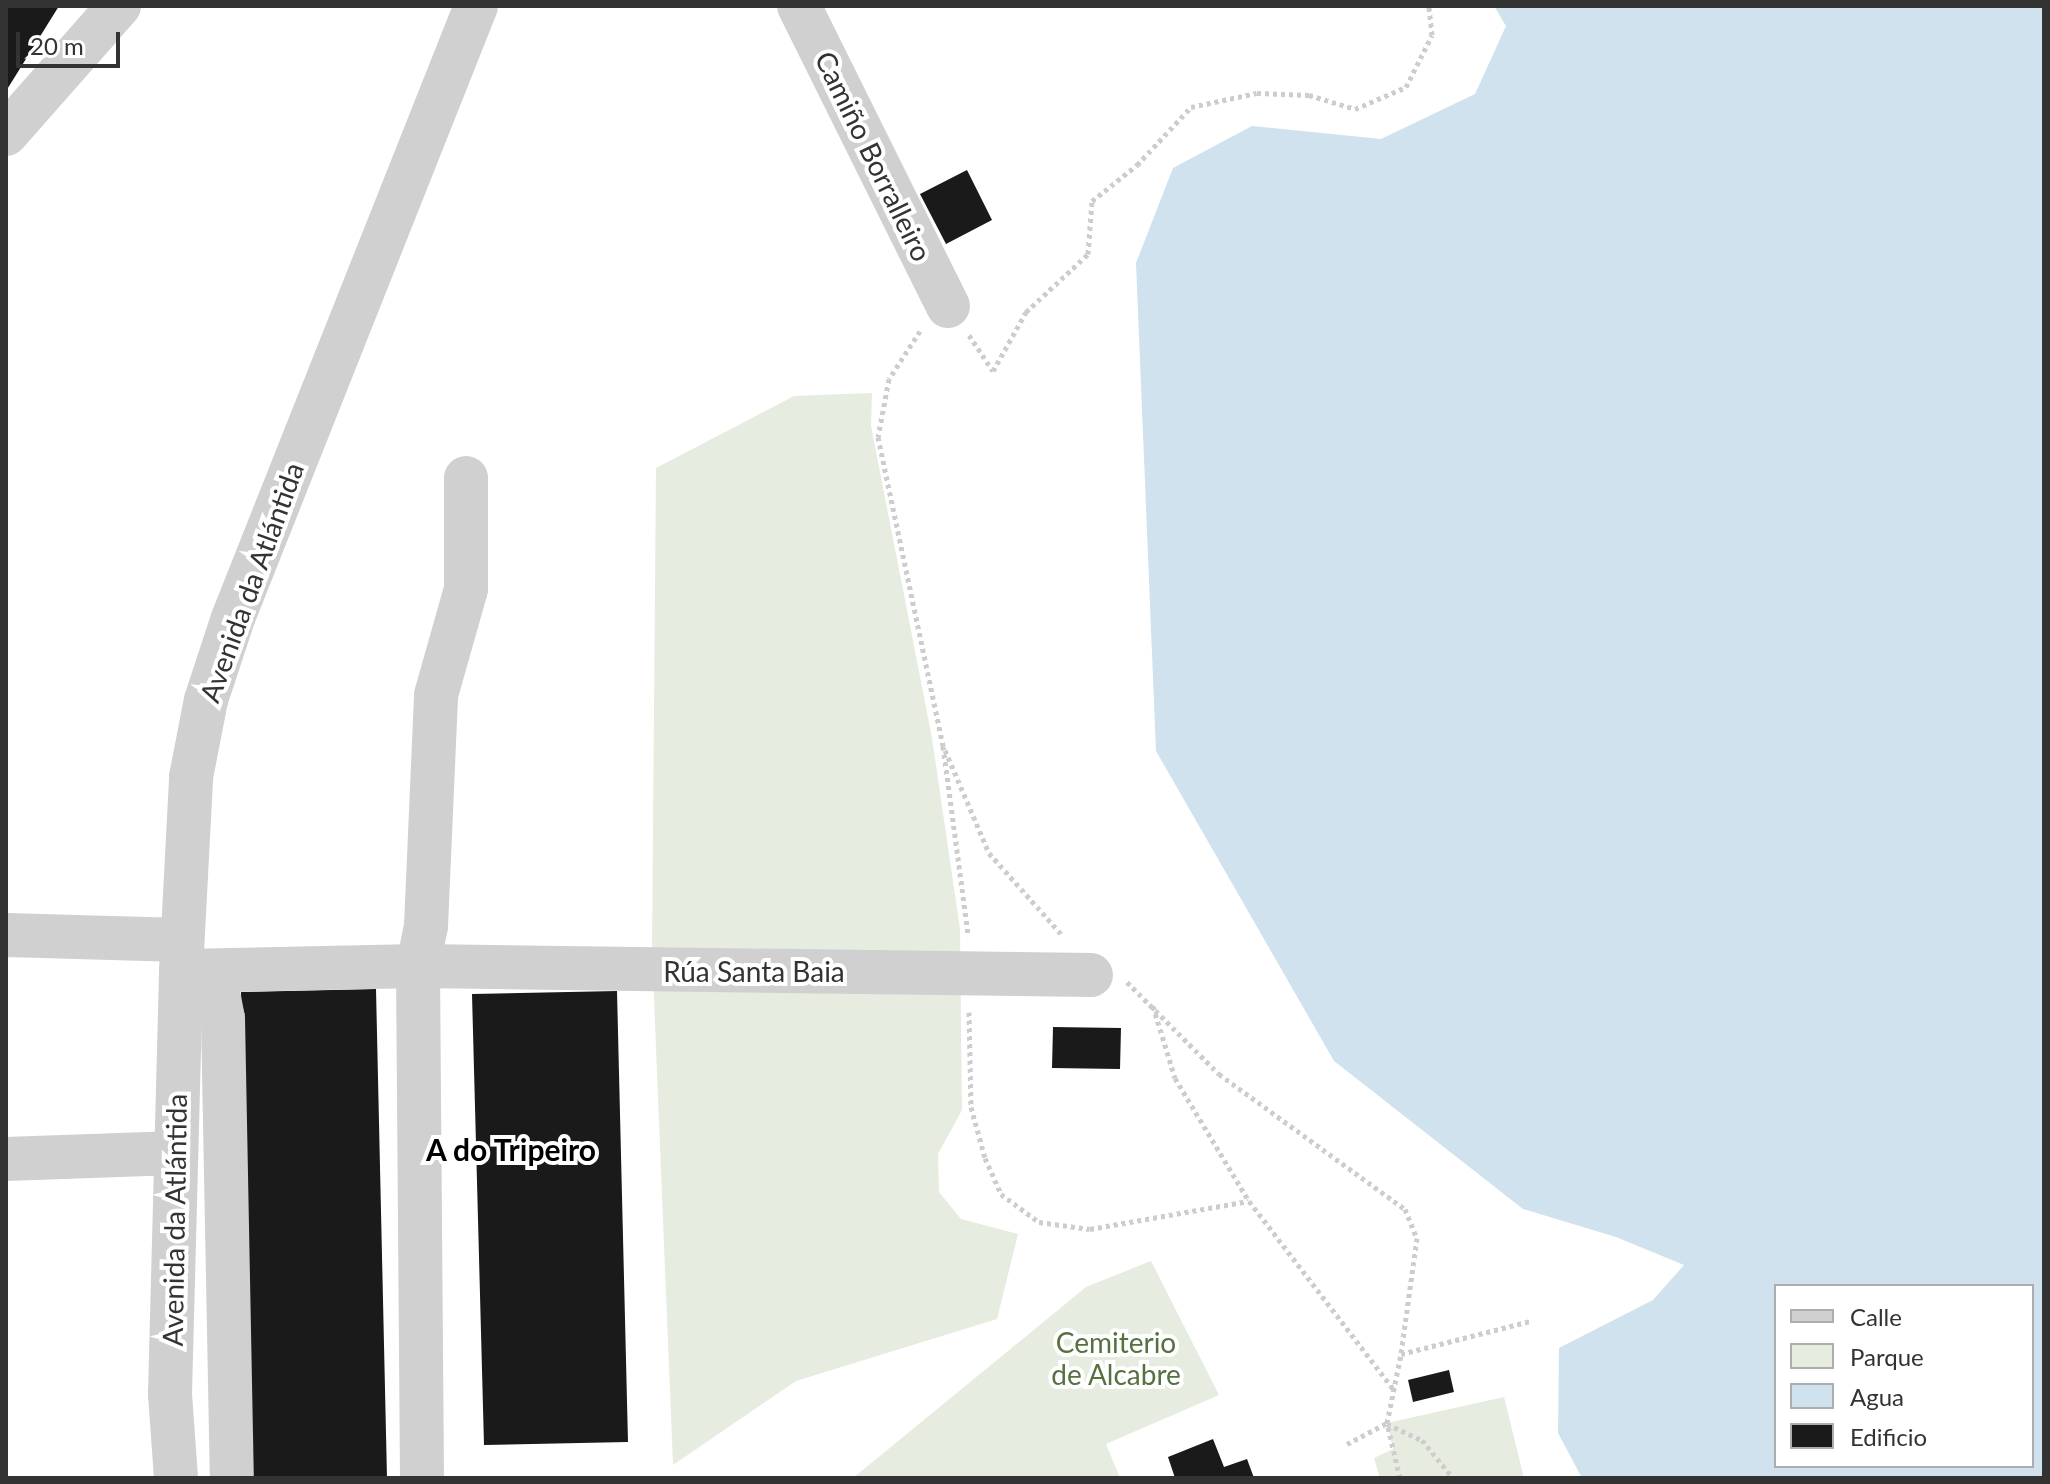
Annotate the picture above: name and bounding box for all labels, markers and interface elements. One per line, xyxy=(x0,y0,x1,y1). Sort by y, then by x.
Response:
scale bar xyxy=(20,16,124,66)
text: 20 m xyxy=(30,31,84,60)
street label: Camiño Borralleiro xyxy=(809,46,939,266)
street label: Avenida da Atlántida xyxy=(192,457,310,707)
street label: Rúa Santa Baia xyxy=(663,954,845,988)
street label: Avenida da Atlántida xyxy=(155,1093,193,1347)
district label: A do Tripeiro xyxy=(425,1131,597,1167)
legend xyxy=(1774,1284,2034,1468)
text: Calle xyxy=(1850,1302,1902,1331)
park label: Cemiterio de Alcabre xyxy=(1051,1325,1181,1391)
text: Parque xyxy=(1850,1342,1924,1371)
text: Agua xyxy=(1850,1382,1904,1411)
text: Edificio xyxy=(1850,1422,1927,1451)

